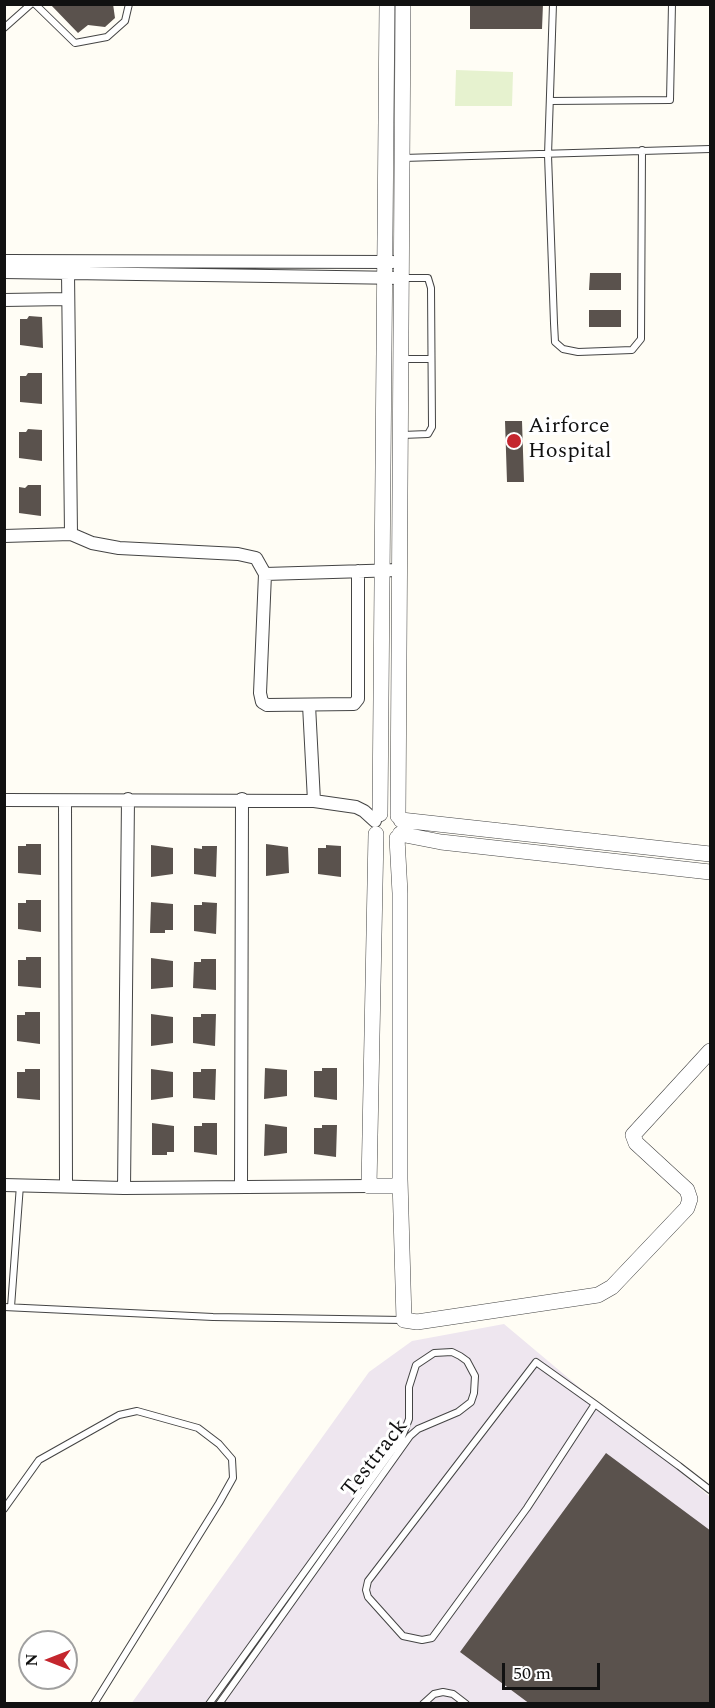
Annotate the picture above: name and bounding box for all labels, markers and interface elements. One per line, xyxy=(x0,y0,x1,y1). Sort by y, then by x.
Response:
place label: Airforce Hospital xyxy=(528,415,611,466)
marker: Airforce Hospital xyxy=(505,432,523,450)
street label: Testtrack xyxy=(337,1415,415,1503)
north arrow xyxy=(18,1630,78,1690)
scale bar xyxy=(505,1651,602,1689)
text: N xyxy=(20,1653,44,1667)
text: 50 m xyxy=(513,1660,551,1687)

